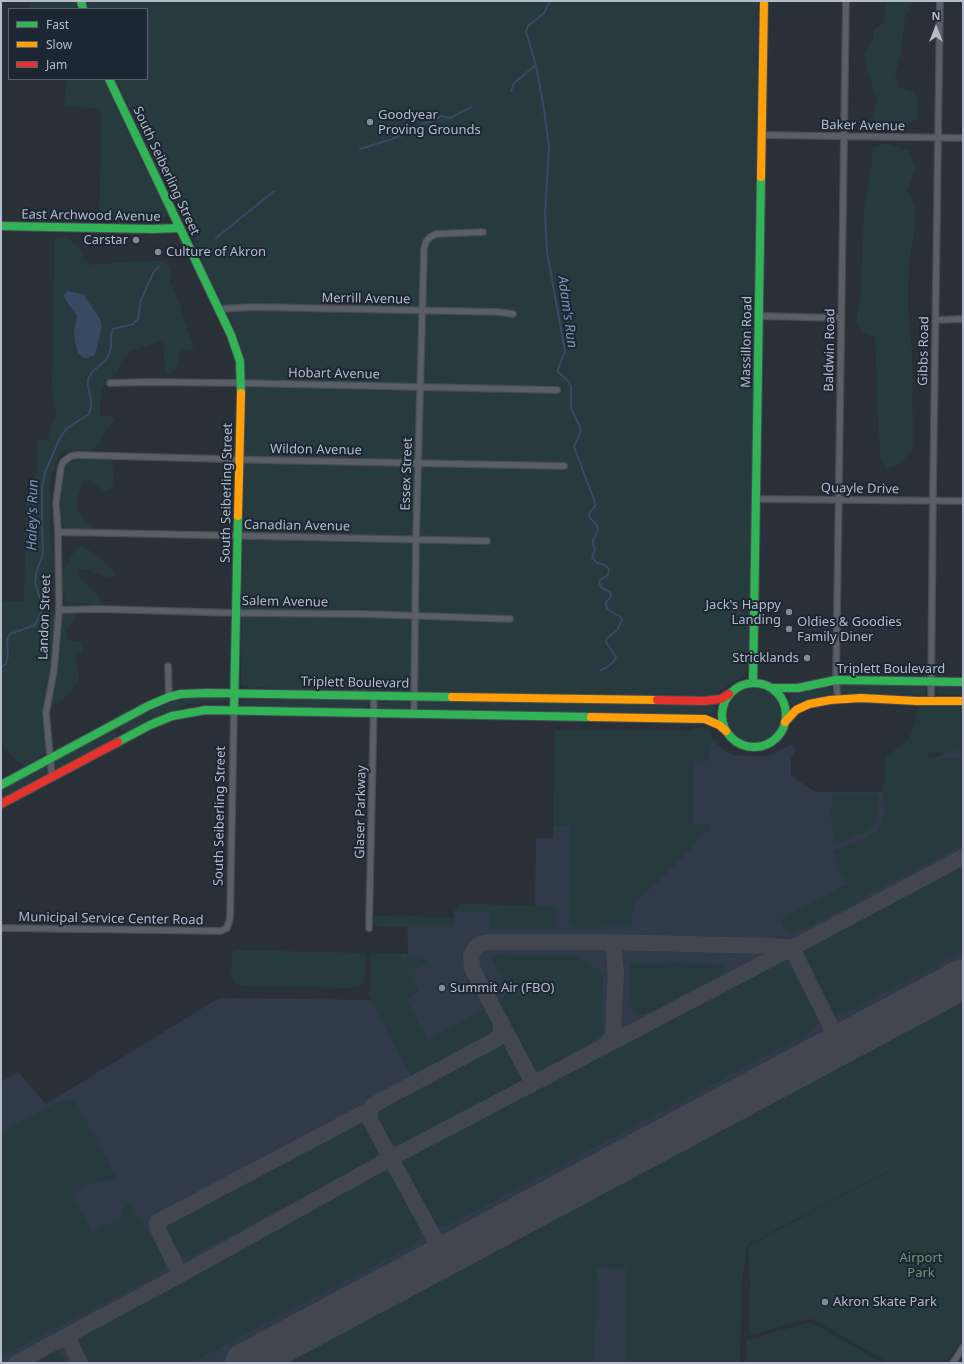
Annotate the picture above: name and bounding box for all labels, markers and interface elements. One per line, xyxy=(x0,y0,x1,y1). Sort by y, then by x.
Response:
legend xyxy=(8,8,148,80)
north arrow xyxy=(916,8,956,48)
text: N xyxy=(932,8,940,23)
text: Fast xyxy=(46,16,69,33)
text: Slow xyxy=(46,36,72,53)
text: Jam xyxy=(46,56,67,73)
street label: South Seiberling Street xyxy=(129,104,203,238)
place label: Goodyear Proving Grounds xyxy=(378,107,481,138)
marker: Goodyear Proving Grounds xyxy=(365,117,375,127)
street label: Baker Avenue xyxy=(821,117,905,135)
street label: East Archwood Avenue xyxy=(21,207,161,225)
place label: Carstar xyxy=(84,232,128,248)
marker: Carstar xyxy=(131,235,141,245)
place label: Culture of Akron xyxy=(166,244,266,260)
marker: Culture of Akron xyxy=(153,247,163,257)
water label: Adam's Run xyxy=(554,275,580,349)
street label: Merrill Avenue xyxy=(321,290,411,308)
street label: Massillon Road xyxy=(738,296,756,388)
street label: Baldwin Road xyxy=(821,308,839,392)
street label: Gibbs Road xyxy=(916,316,932,386)
street label: Hobart Avenue xyxy=(288,365,380,383)
street label: South Seiberling Street xyxy=(218,423,236,563)
street label: Essex Street xyxy=(398,437,416,511)
street label: Wildon Avenue xyxy=(270,441,362,459)
water label: Haley's Run xyxy=(24,479,42,551)
street label: Quayle Drive xyxy=(821,481,899,497)
street label: Canadian Avenue xyxy=(244,517,350,535)
street label: Landon Street xyxy=(36,574,54,660)
street label: Salem Avenue xyxy=(242,593,328,611)
place label: Jack's Happy Landing xyxy=(706,597,781,628)
marker: Jack's Happy Landing xyxy=(784,607,794,617)
place label: Oldies & Goodies Family Diner xyxy=(797,614,902,645)
marker: Oldies & Goodies Family Diner xyxy=(784,624,794,634)
place label: Stricklands xyxy=(732,650,799,666)
marker: Stricklands xyxy=(802,653,812,663)
street label: Triplett Boulevard xyxy=(837,661,945,677)
street label: Triplett Boulevard xyxy=(301,674,409,692)
street label: South Seiberling Street xyxy=(211,746,229,886)
street label: Glaser Parkway xyxy=(352,765,370,859)
street label: Municipal Service Center Road xyxy=(18,910,204,928)
place label: Summit Air (FBO) xyxy=(450,980,554,996)
marker: Summit Air (FBO) xyxy=(437,983,447,993)
park label: Airport Park xyxy=(900,1250,942,1281)
place label: Akron Skate Park xyxy=(833,1294,937,1310)
marker: Akron Skate Park xyxy=(820,1297,830,1307)

